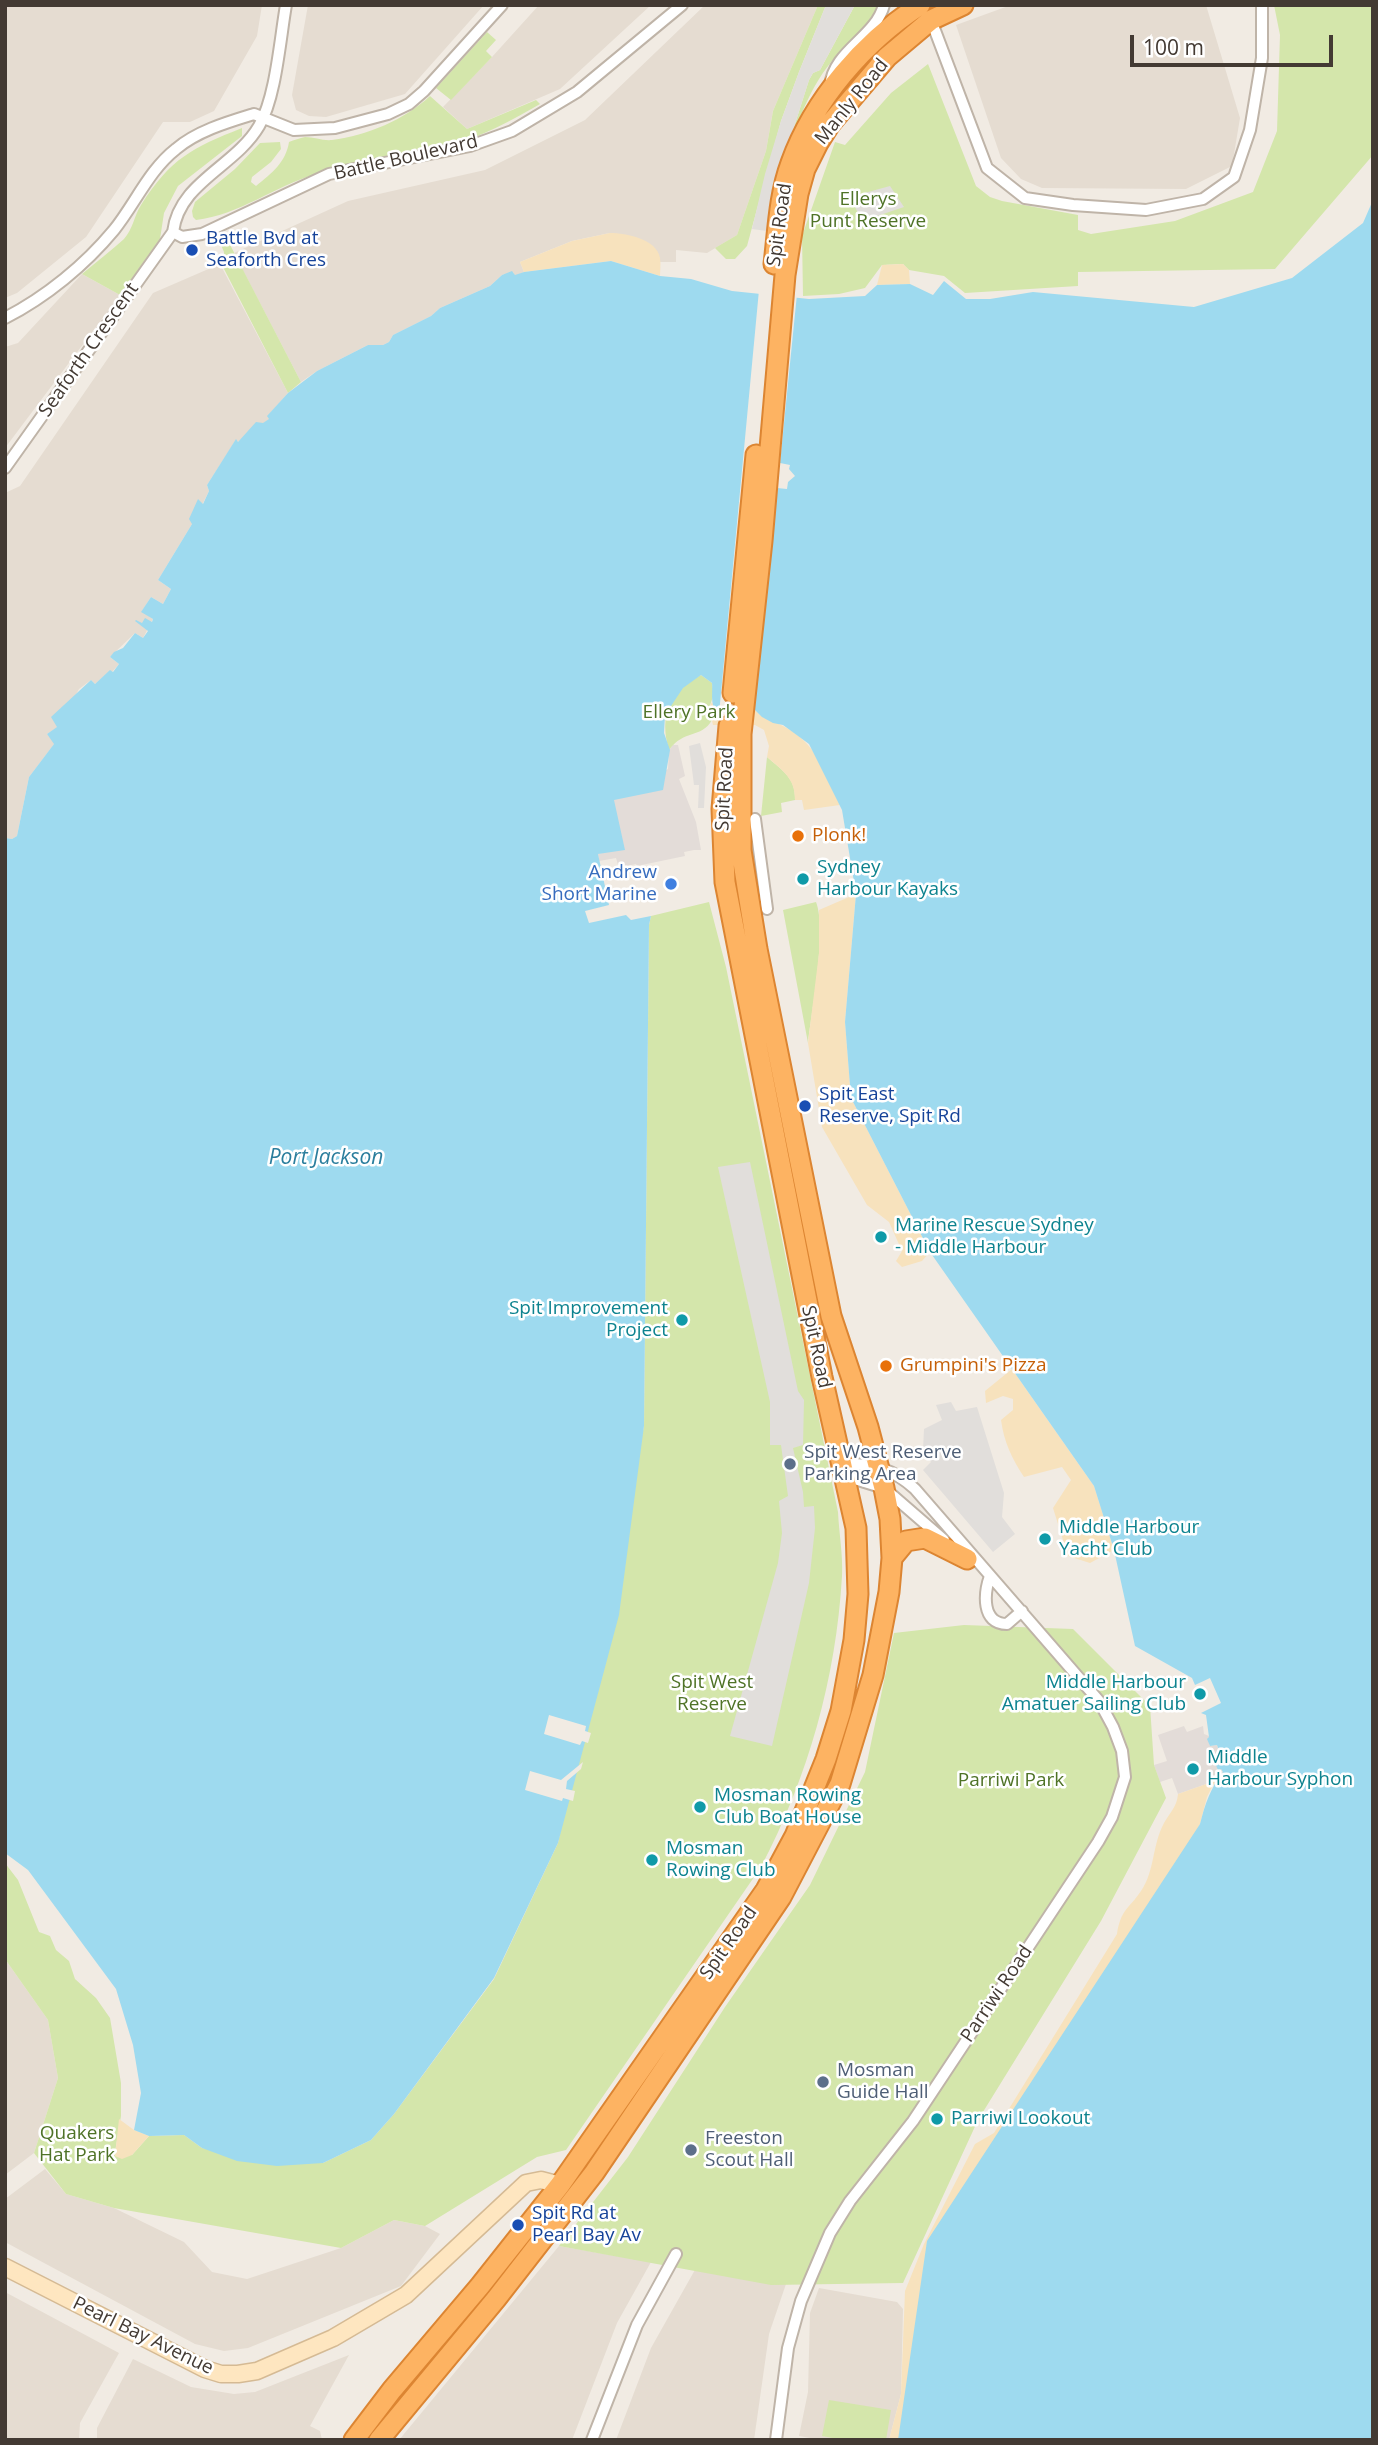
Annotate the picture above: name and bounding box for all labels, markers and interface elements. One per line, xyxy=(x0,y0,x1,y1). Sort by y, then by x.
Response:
scale bar xyxy=(1133,21,1336,65)
text: 100 m xyxy=(1143,33,1204,61)
street label: Manly Road xyxy=(810,54,894,150)
street label: Battle Boulevard xyxy=(332,130,480,186)
street label: Spit Road xyxy=(763,182,797,268)
park label: Ellerys Punt Reserve xyxy=(810,189,926,233)
place label: Battle Bvd at Seaforth Cres xyxy=(206,228,326,272)
marker: Battle Bvd at Seaforth Cres xyxy=(184,242,200,258)
street label: Seaforth Crescent xyxy=(34,279,144,421)
park label: Ellery Park xyxy=(643,702,735,724)
street label: Spit Road xyxy=(711,747,739,831)
place label: Plonk! xyxy=(812,825,866,847)
marker: Plonk! xyxy=(790,828,806,844)
place label: Sydney Harbour Kayaks xyxy=(817,857,958,901)
place label: Andrew Short Marine xyxy=(541,862,657,906)
marker: Sydney Harbour Kayaks xyxy=(795,871,811,887)
marker: Andrew Short Marine xyxy=(663,876,679,892)
place label: Spit East Reserve, Spit Rd xyxy=(819,1084,961,1128)
marker: Spit East Reserve, Spit Rd xyxy=(797,1098,813,1114)
water label: Port Jackson xyxy=(269,1145,383,1171)
place label: Marine Rescue Sydney - Middle Harbour xyxy=(895,1215,1094,1259)
marker: Marine Rescue Sydney - Middle Harbour xyxy=(873,1229,889,1245)
place label: Spit Improvement Project xyxy=(509,1298,668,1342)
street label: Spit Road xyxy=(796,1304,836,1390)
marker: Spit Improvement Project xyxy=(674,1312,690,1328)
place label: Grumpini's Pizza xyxy=(900,1355,1046,1377)
marker: Grumpini's Pizza xyxy=(878,1358,894,1374)
place label: Spit West Reserve Parking Area xyxy=(804,1442,962,1486)
marker: Spit West Reserve Parking Area xyxy=(782,1456,798,1472)
place label: Middle Harbour Yacht Club xyxy=(1059,1517,1199,1561)
marker: Middle Harbour Yacht Club xyxy=(1037,1531,1053,1547)
park label: Spit West Reserve xyxy=(671,1672,753,1716)
place label: Middle Harbour Amatuer Sailing Club xyxy=(1002,1672,1186,1716)
marker: Middle Harbour Amatuer Sailing Club xyxy=(1192,1686,1208,1702)
place label: Middle Harbour Syphon xyxy=(1207,1747,1353,1791)
marker: Middle Harbour Syphon xyxy=(1185,1761,1201,1777)
park label: Parriwi Park xyxy=(958,1770,1064,1792)
place label: Mosman Rowing Club Boat House xyxy=(714,1785,862,1829)
marker: Mosman Rowing Club Boat House xyxy=(692,1799,708,1815)
place label: Mosman Rowing Club xyxy=(666,1838,776,1882)
marker: Mosman Rowing Club xyxy=(644,1852,660,1868)
street label: Spit Road xyxy=(696,1902,762,1984)
street label: Parriwi Road xyxy=(956,1941,1038,2047)
place label: Mosman Guide Hall xyxy=(837,2060,929,2104)
marker: Mosman Guide Hall xyxy=(815,2074,831,2090)
place label: Parriwi Lookout xyxy=(951,2108,1090,2130)
marker: Parriwi Lookout xyxy=(929,2111,945,2127)
park label: Quakers Hat Park xyxy=(39,2123,115,2167)
place label: Freeston Scout Hall xyxy=(705,2128,793,2172)
marker: Freeston Scout Hall xyxy=(683,2142,699,2158)
place label: Spit Rd at Pearl Bay Av xyxy=(532,2203,641,2247)
marker: Spit Rd at Pearl Bay Av xyxy=(510,2217,526,2233)
street label: Pearl Bay Avenue xyxy=(69,2292,217,2380)

